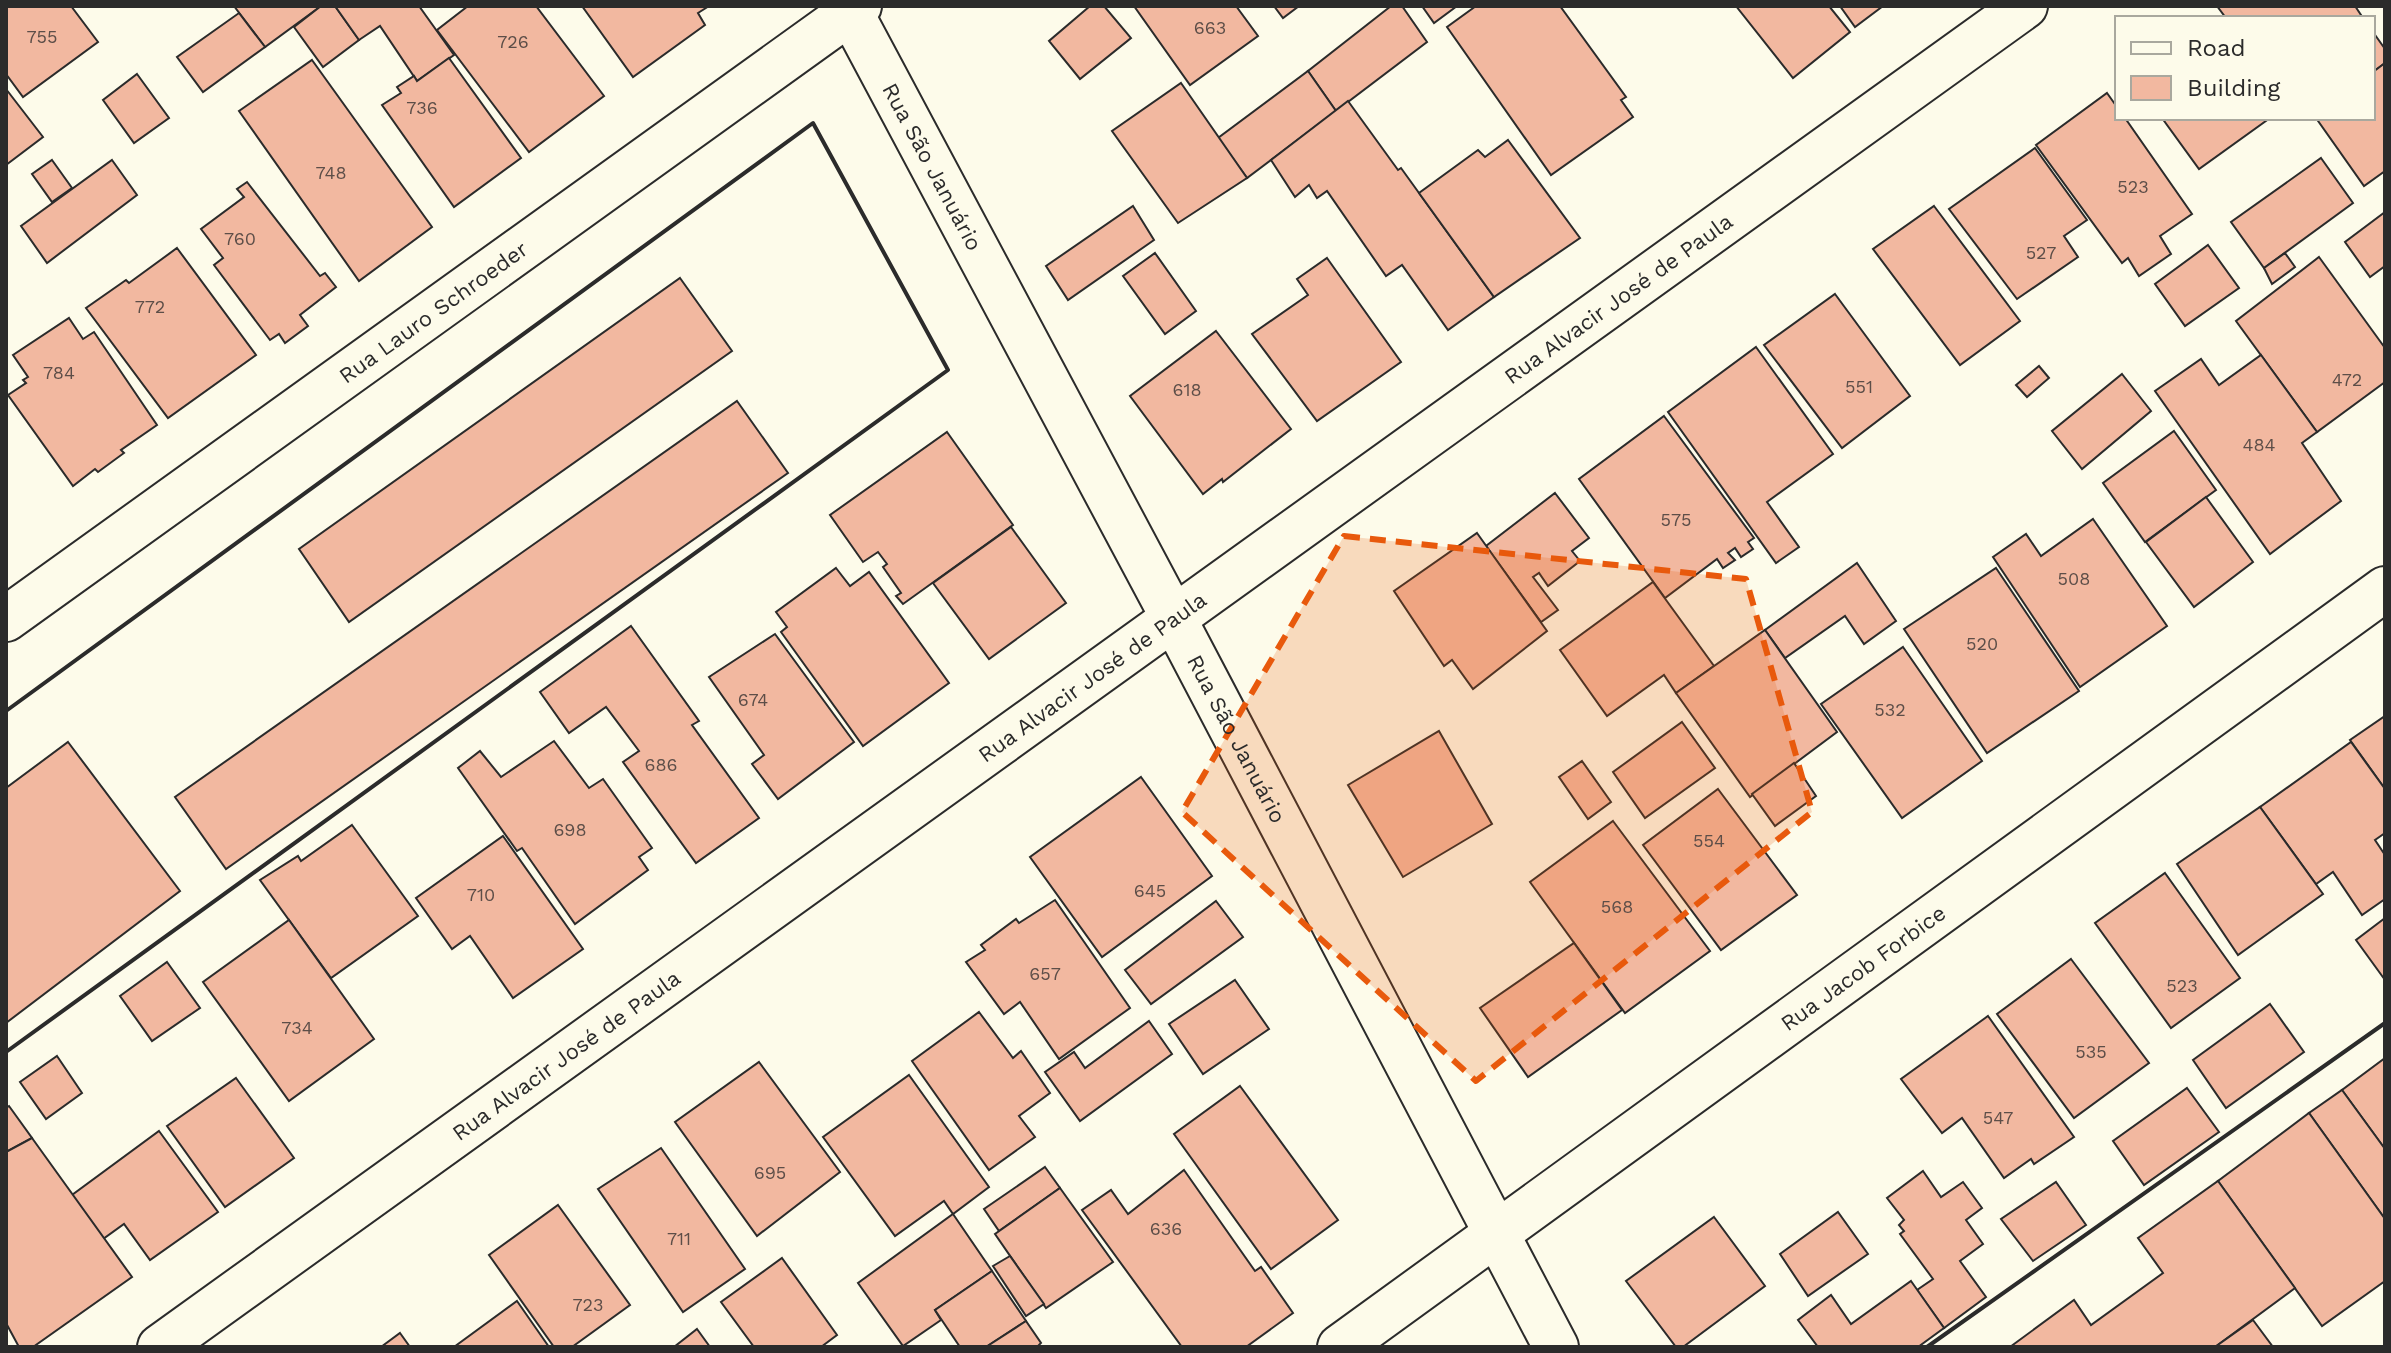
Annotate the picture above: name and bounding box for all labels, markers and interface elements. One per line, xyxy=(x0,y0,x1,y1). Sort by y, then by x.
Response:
legend xyxy=(2115,16,2375,120)
house number: 663 xyxy=(1194,17,1226,38)
house number: 755 xyxy=(26,26,58,47)
house number: 726 xyxy=(497,31,529,52)
text: Road xyxy=(2187,34,2246,62)
text: Building xyxy=(2187,74,2280,102)
street label: Rua São Januário xyxy=(877,79,987,255)
house number: 736 xyxy=(406,97,438,118)
house number: 748 xyxy=(316,162,346,183)
house number: 523 xyxy=(2117,176,2149,197)
street label: Rua Alvacir José de Paula xyxy=(1500,209,1737,389)
house number: 760 xyxy=(224,228,256,249)
street label: Rua Lauro Schroeder xyxy=(334,236,533,389)
house number: 527 xyxy=(2026,242,2056,263)
house number: 772 xyxy=(135,296,165,317)
house number: 784 xyxy=(43,362,75,383)
house number: 472 xyxy=(2332,369,2362,390)
house number: 551 xyxy=(1845,376,1873,397)
house number: 618 xyxy=(1172,379,1202,400)
house number: 484 xyxy=(2242,434,2276,455)
house number: 575 xyxy=(1660,509,1692,530)
house number: 508 xyxy=(2058,568,2090,589)
street label: Rua Alvacir José de Paula xyxy=(974,587,1211,768)
house number: 520 xyxy=(1966,633,1998,654)
street label: Rua São Januário xyxy=(1182,651,1291,827)
house number: 674 xyxy=(738,689,768,710)
house number: 532 xyxy=(1874,699,1906,720)
house number: 686 xyxy=(645,754,677,775)
house number: 698 xyxy=(553,819,587,840)
house number: 554 xyxy=(1693,830,1725,851)
house number: 645 xyxy=(1134,880,1166,901)
house number: 710 xyxy=(467,884,495,905)
house number: 568 xyxy=(1601,896,1633,917)
street label: Rua Jacob Forbice xyxy=(1776,900,1950,1036)
house number: 657 xyxy=(1029,963,1061,984)
street label: Rua Alvacir José de Paula xyxy=(447,965,685,1146)
house number: 523 xyxy=(2166,975,2198,996)
house number: 734 xyxy=(281,1017,313,1038)
house number: 535 xyxy=(2075,1041,2107,1062)
house number: 547 xyxy=(1983,1107,2013,1128)
house number: 695 xyxy=(754,1162,786,1183)
house number: 636 xyxy=(1150,1218,1182,1239)
house number: 711 xyxy=(667,1228,691,1249)
house number: 723 xyxy=(572,1294,604,1315)

